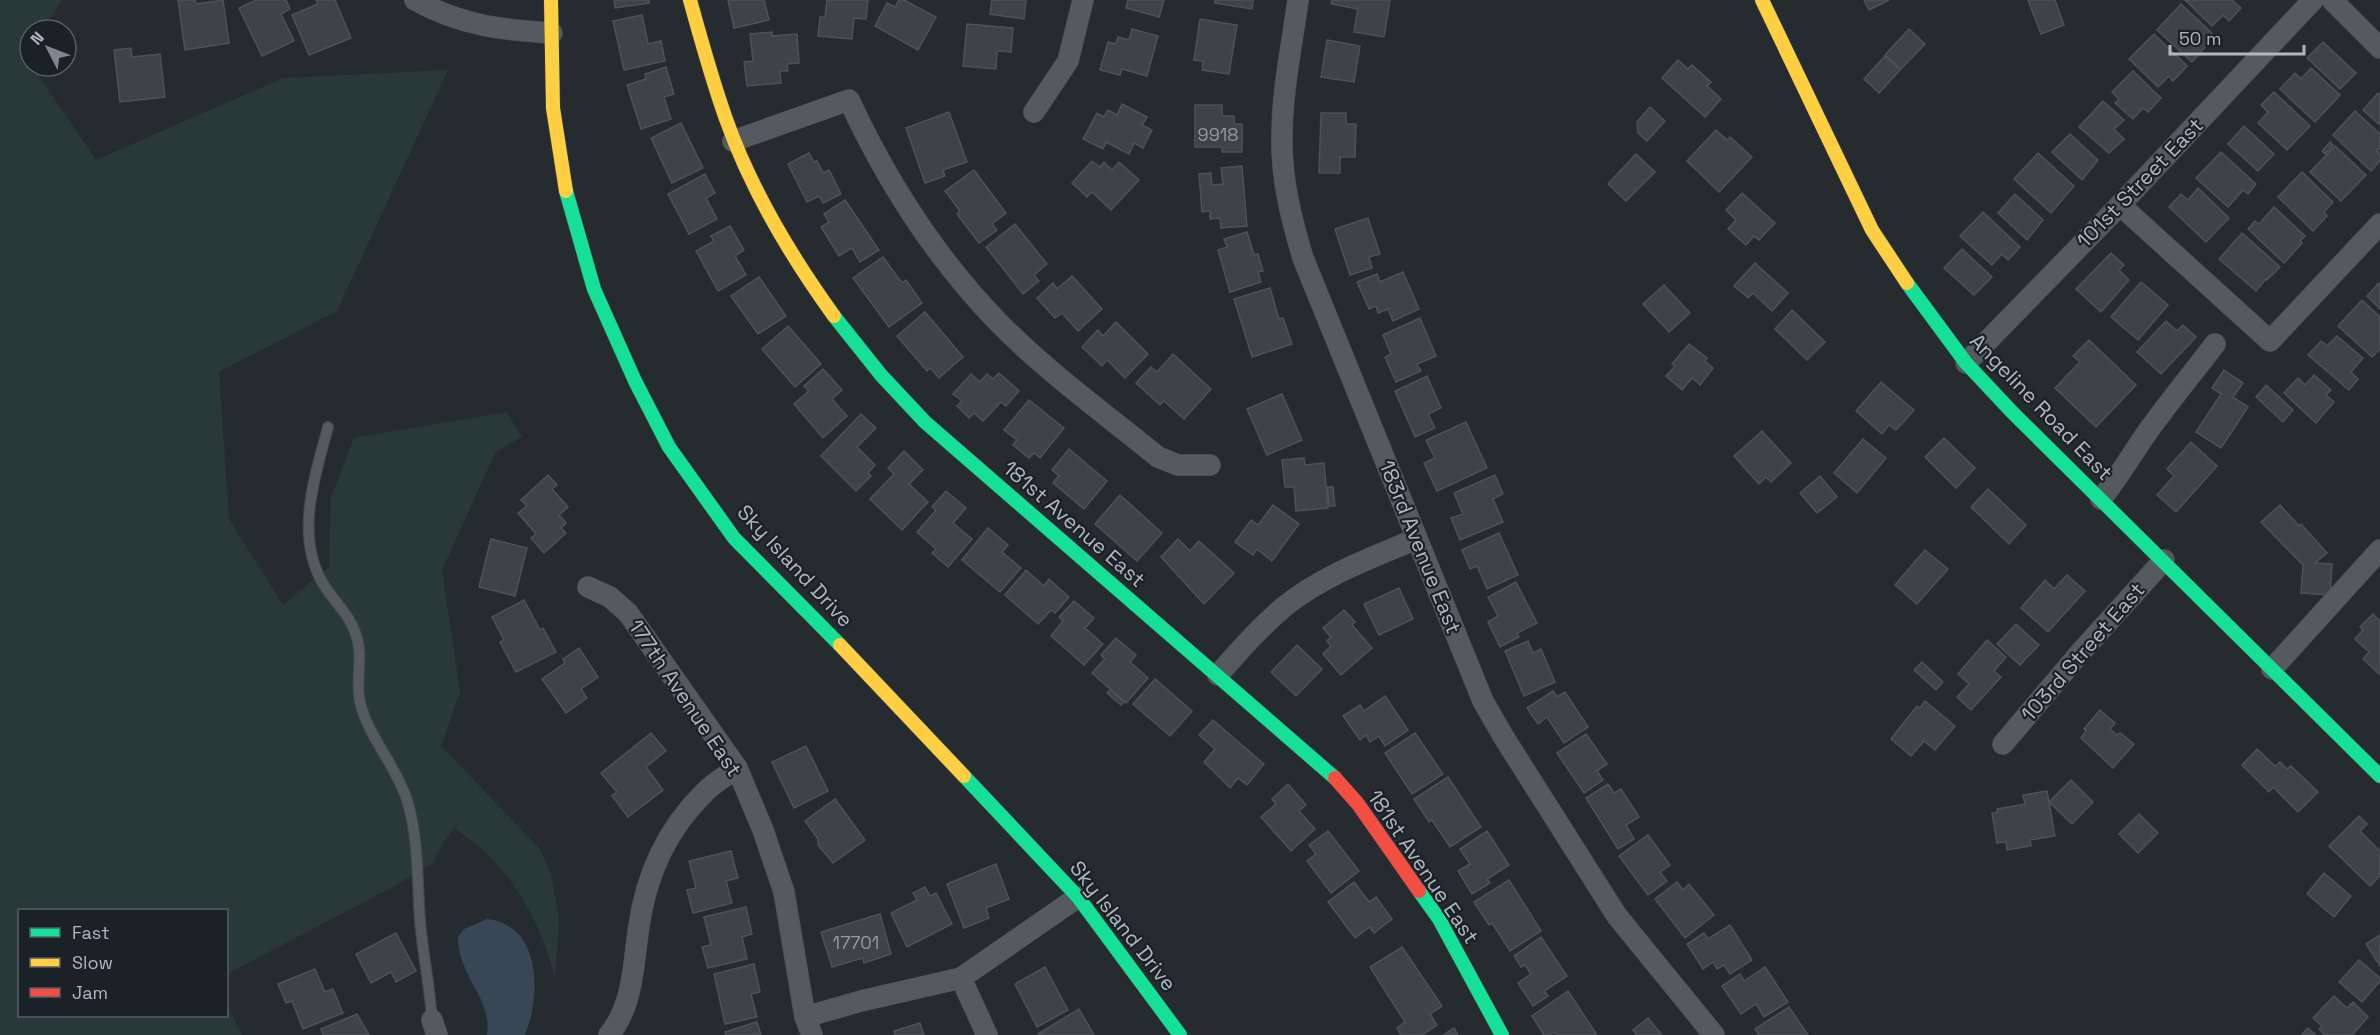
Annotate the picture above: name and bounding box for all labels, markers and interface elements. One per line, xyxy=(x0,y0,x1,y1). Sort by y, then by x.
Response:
north arrow xyxy=(18,18,78,78)
scale bar xyxy=(2170,18,2304,56)
text: N xyxy=(26,27,49,49)
text: 50 m xyxy=(2179,27,2221,50)
street label: 101st Street East xyxy=(2071,112,2209,253)
house number: 9918 xyxy=(1198,123,1238,146)
street label: Angeline Road East xyxy=(1964,327,2119,486)
street label: 181st Avenue East xyxy=(998,454,1151,593)
street label: 183rd Avenue East xyxy=(1373,456,1468,637)
street label: Sky Island Drive xyxy=(732,499,859,633)
street label: 103rd Street East xyxy=(2015,577,2150,727)
street label: 177th Avenue East xyxy=(623,614,748,782)
street label: 181st Avenue East xyxy=(1362,785,1485,949)
street label: Sky Island Drive xyxy=(1064,855,1183,996)
legend xyxy=(18,909,228,1017)
text: Fast xyxy=(72,921,109,944)
house number: 17701 xyxy=(833,931,879,954)
text: Slow xyxy=(72,951,113,974)
text: Jam xyxy=(72,981,108,1004)

